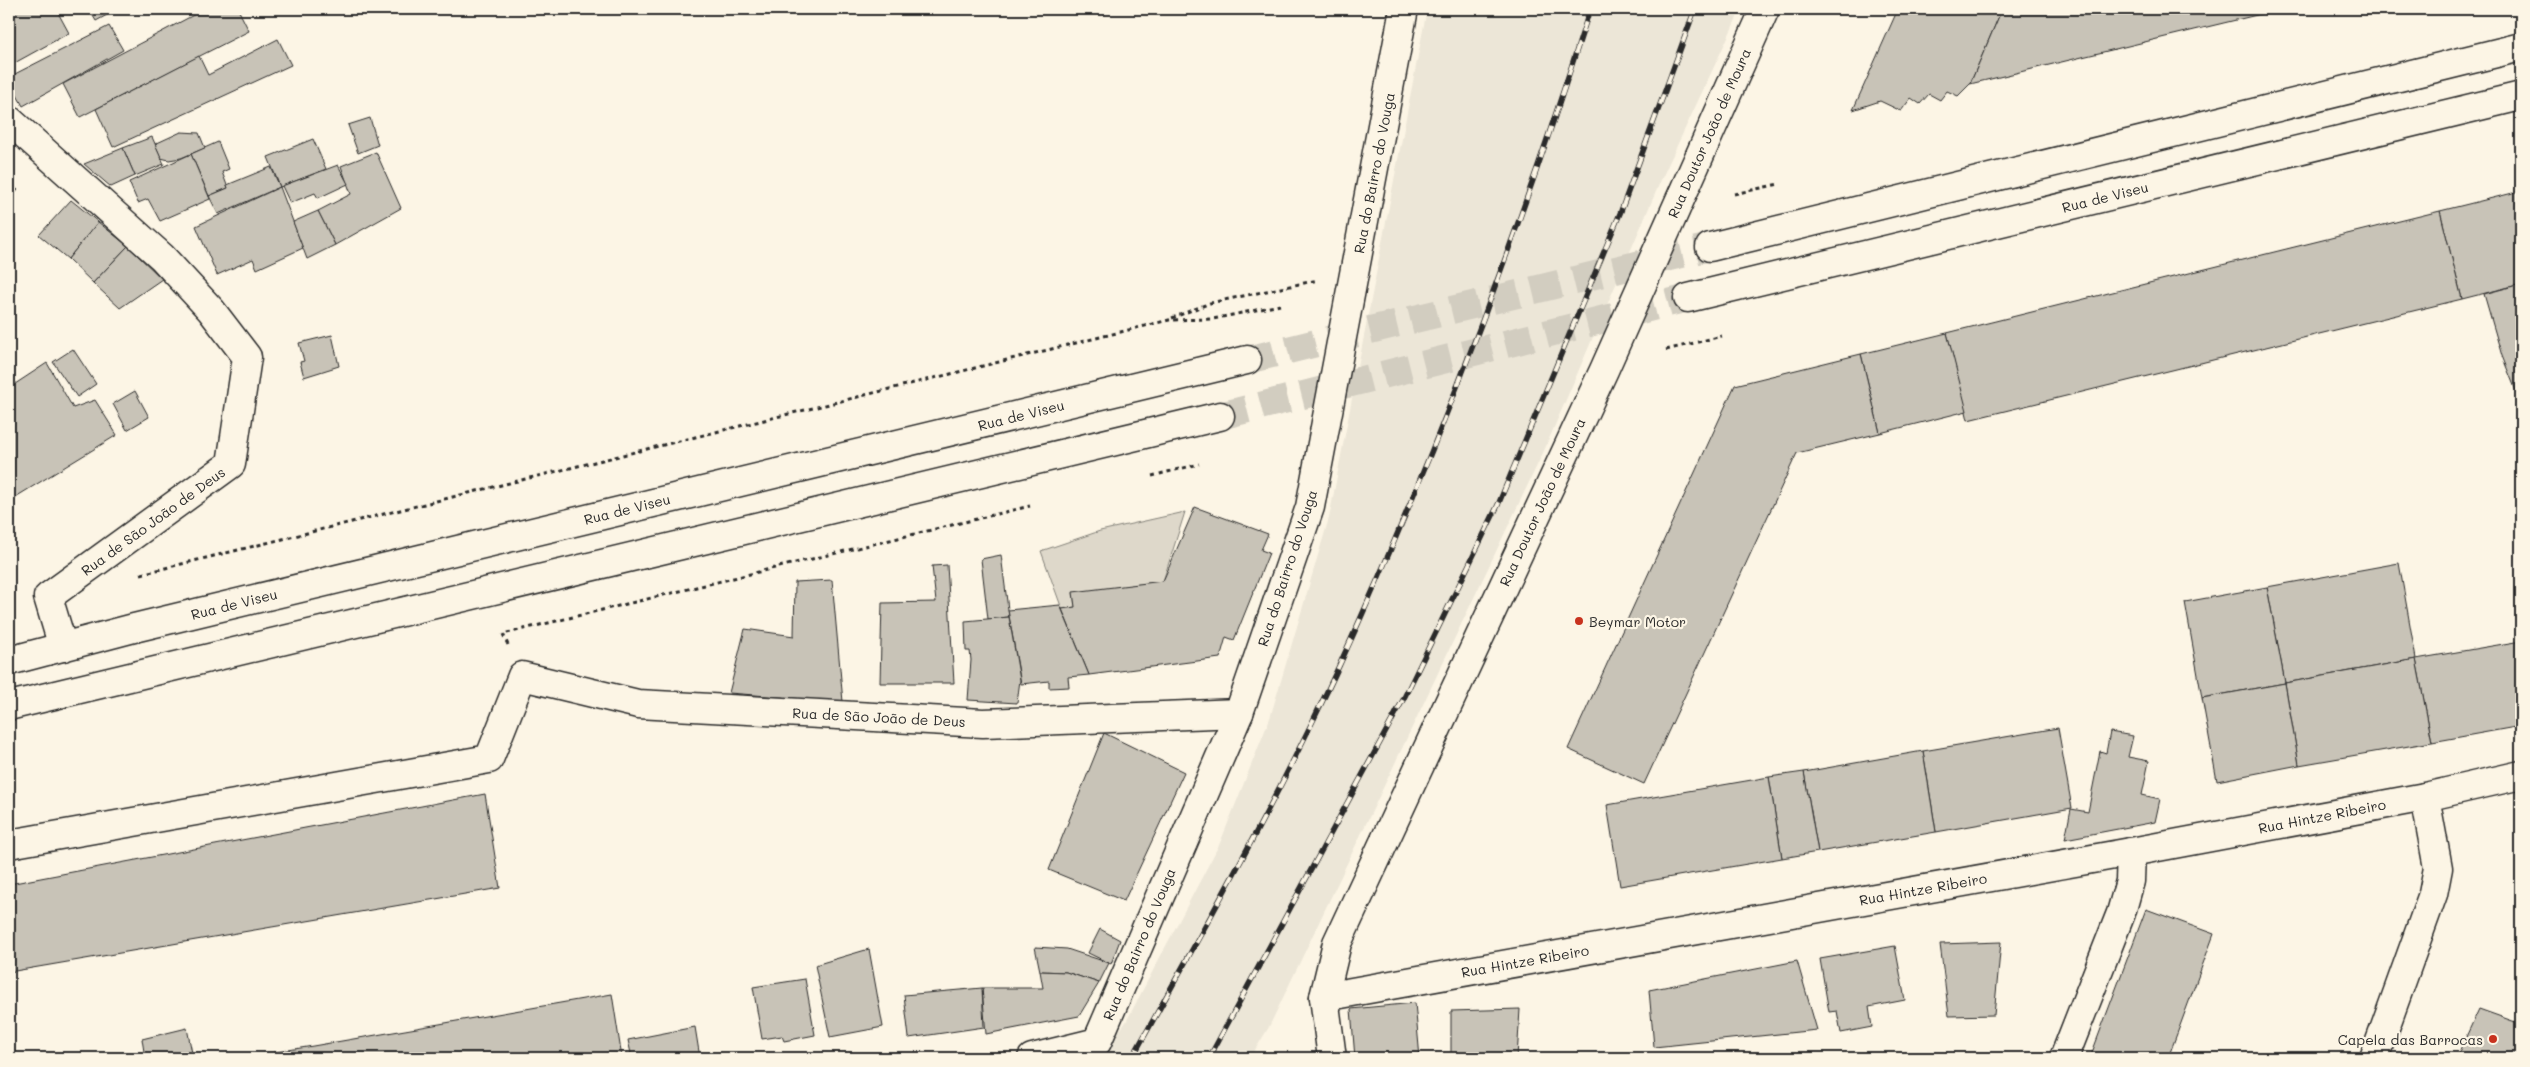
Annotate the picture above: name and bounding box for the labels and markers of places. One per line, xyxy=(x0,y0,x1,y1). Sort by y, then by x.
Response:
place label: Beymar Motor xyxy=(1589,612,1686,631)
marker: Beymar Motor xyxy=(1573,615,1585,627)
place label: Capela das Barrocas xyxy=(2338,1030,2483,1049)
marker: Capela das Barrocas xyxy=(2487,1033,2499,1045)

